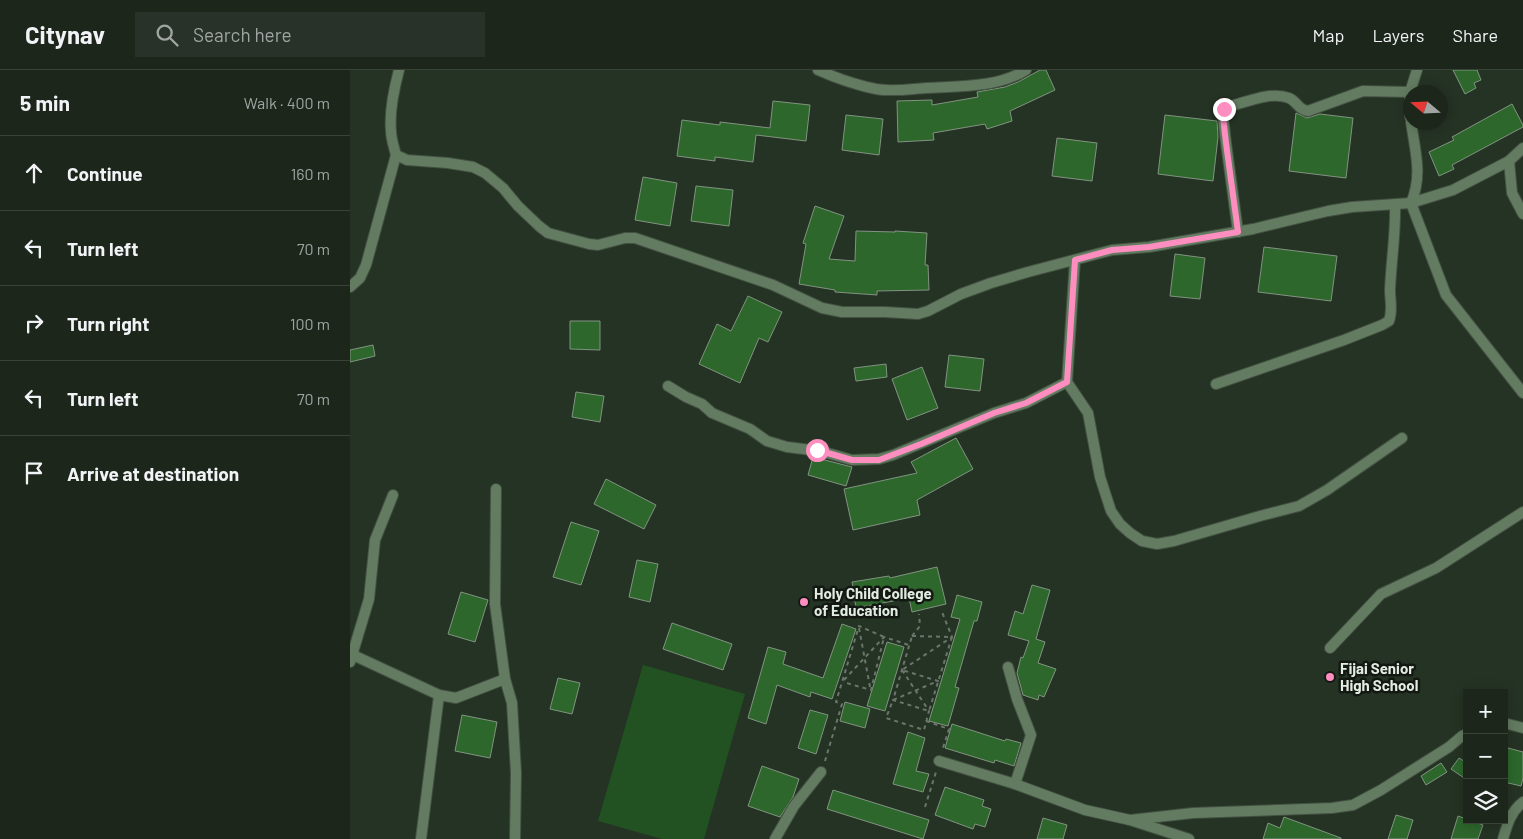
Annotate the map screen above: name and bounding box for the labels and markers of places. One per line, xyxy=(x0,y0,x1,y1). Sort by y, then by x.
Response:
place label: Holy Child College of Education xyxy=(814,584,932,619)
marker: Holy Child College of Education xyxy=(798,596,810,608)
place label: Fijai Senior High School xyxy=(1340,659,1418,694)
marker: Fijai Senior High School xyxy=(1324,671,1336,683)

